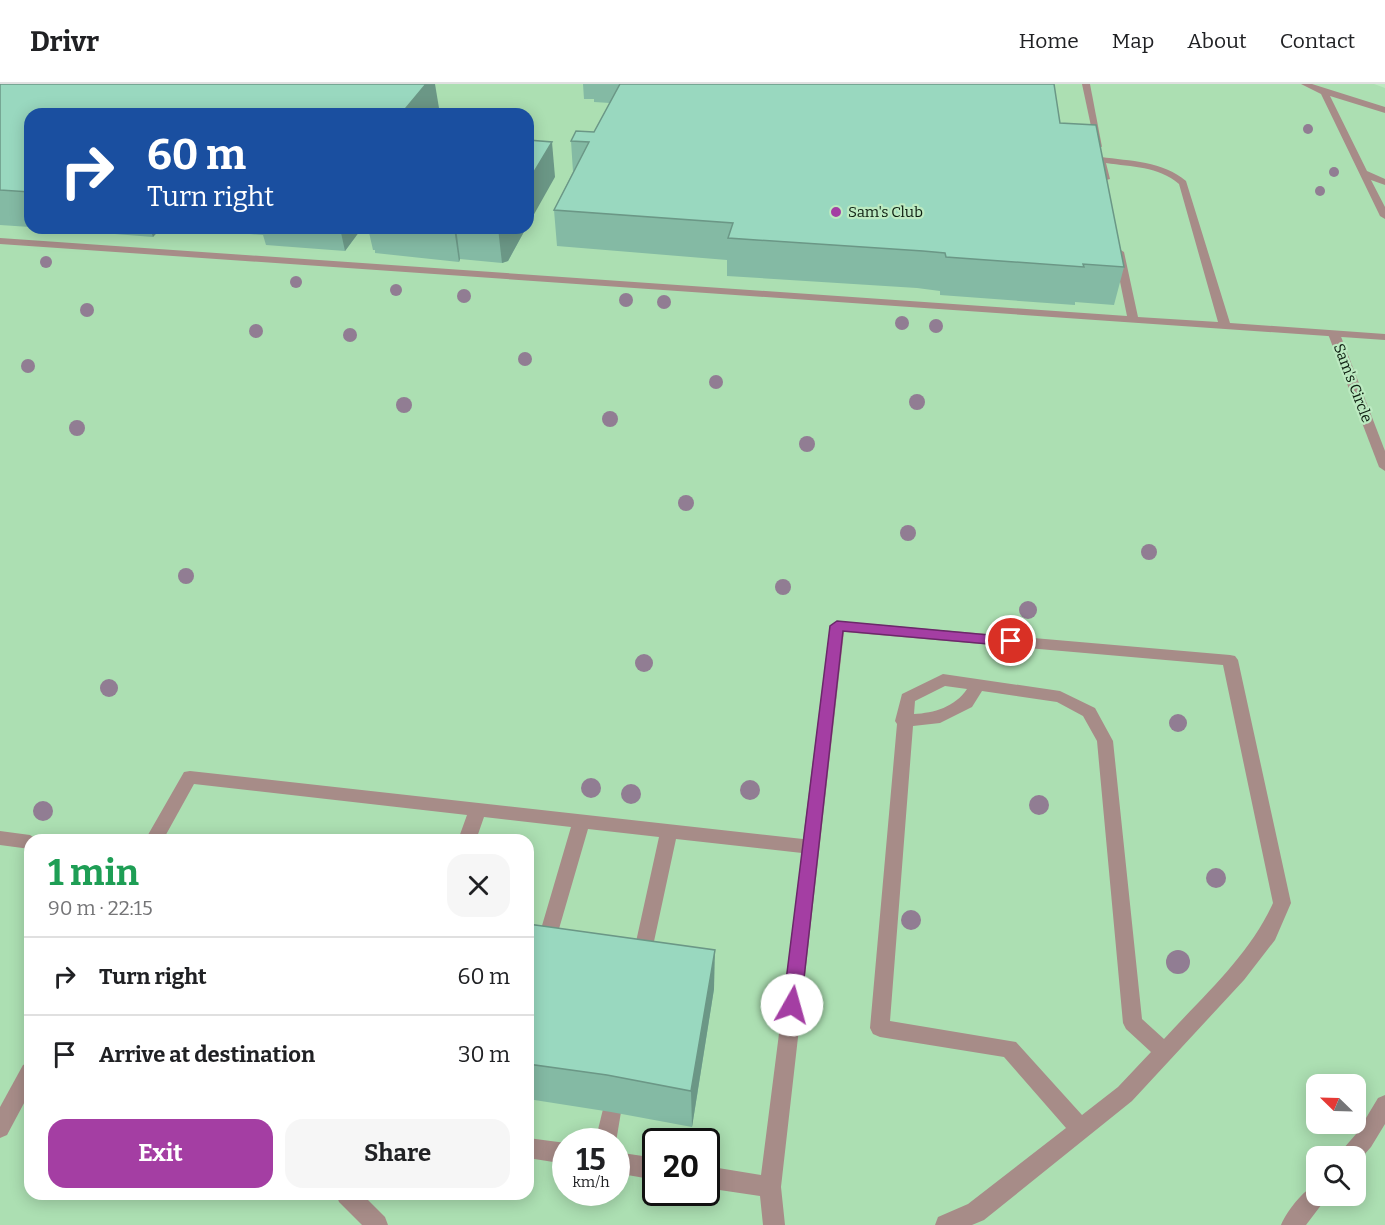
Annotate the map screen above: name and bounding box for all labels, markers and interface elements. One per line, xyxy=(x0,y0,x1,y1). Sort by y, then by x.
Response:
text: Drivr xyxy=(30,25,99,58)
text: Home xyxy=(1019,28,1079,54)
text: Map xyxy=(1112,28,1154,54)
text: About xyxy=(1187,28,1247,54)
text: Contact xyxy=(1280,28,1355,54)
text: 60 m xyxy=(147,130,246,180)
icon: right xyxy=(48,132,126,210)
text: Turn right xyxy=(147,181,274,213)
place label: Sam's Club xyxy=(848,203,923,221)
marker: Sam's Club xyxy=(829,205,843,219)
street label: Sam's Circle xyxy=(1330,341,1376,425)
pin xyxy=(985,615,1036,666)
icon: arrive xyxy=(994,624,1027,657)
text: 1 min xyxy=(48,851,139,895)
button: close xyxy=(447,854,510,917)
text: 90 m · 22:15 xyxy=(48,896,153,920)
icon: right xyxy=(48,960,81,993)
text: Turn right xyxy=(99,963,207,990)
text: 60 m xyxy=(458,963,510,990)
position arrow xyxy=(760,973,824,1037)
icon: arrive xyxy=(48,1038,81,1071)
text: Arrive at destination xyxy=(99,1041,315,1068)
text: 30 m xyxy=(458,1041,510,1068)
north arrow xyxy=(1306,1074,1366,1134)
map controls xyxy=(1306,1074,1366,1206)
button: Exit xyxy=(48,1119,273,1188)
button: Share xyxy=(285,1119,510,1188)
speed limit sign: 20 xyxy=(642,1128,720,1206)
text: 15 xyxy=(576,1142,606,1178)
button: search xyxy=(1306,1146,1366,1206)
text: km/h xyxy=(572,1173,610,1191)

